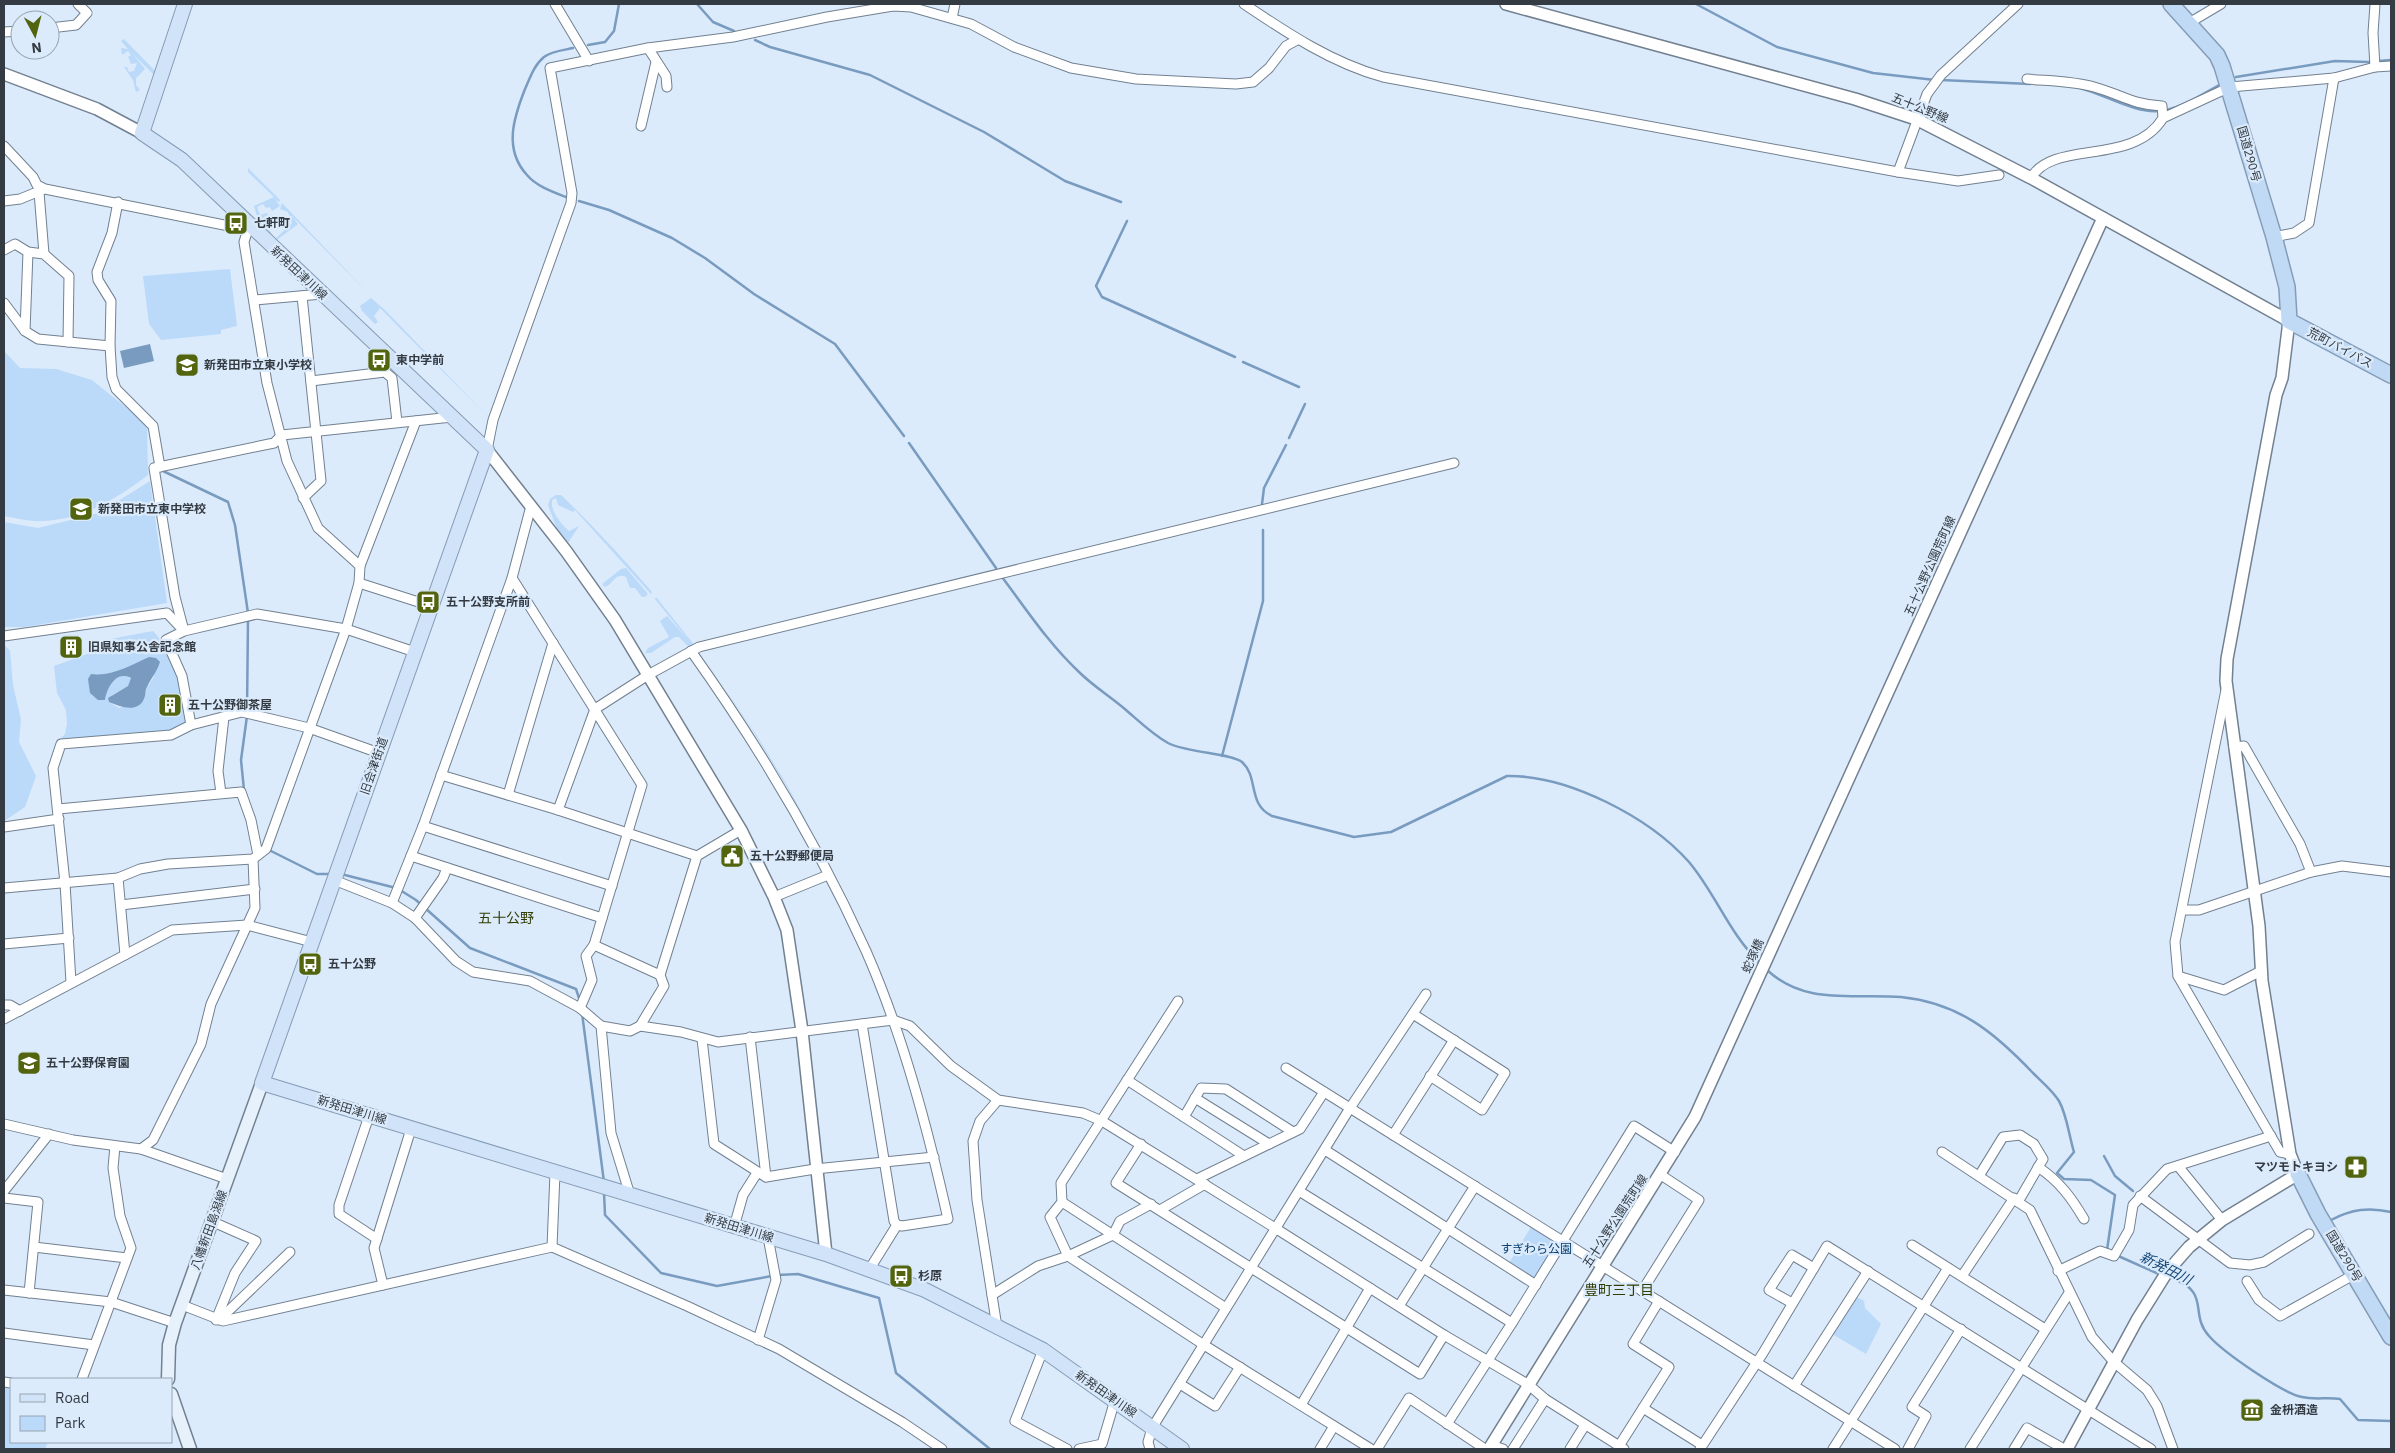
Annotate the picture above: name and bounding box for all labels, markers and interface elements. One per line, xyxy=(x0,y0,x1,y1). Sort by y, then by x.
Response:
north arrow xyxy=(10,10,60,60)
text: N xyxy=(30,38,43,57)
street label: 五十公野線 xyxy=(1890,89,1951,126)
street label: 国道290号 xyxy=(2234,124,2265,184)
bus stop icon: 七軒町 xyxy=(223,210,249,236)
place label: 七軒町 xyxy=(254,215,290,230)
street label: 新発田津川線 xyxy=(268,243,331,303)
street label: 荒町バイパス xyxy=(2305,324,2375,371)
bus stop icon: 東中学前 xyxy=(366,347,392,373)
school or university icon: 新発田市立東小学校 xyxy=(174,352,200,378)
place label: 東中学前 xyxy=(396,352,444,367)
place label: 新発田市立東小学校 xyxy=(204,357,312,372)
school or university icon: 新発田市立東中学校 xyxy=(68,496,94,522)
place label: 新発田市立東中学校 xyxy=(98,501,206,516)
street label: 五十公野公園荒町線 xyxy=(1901,513,1958,618)
bus stop icon: 五十公野支所前 xyxy=(415,589,441,615)
place label: 五十公野支所前 xyxy=(446,594,530,609)
building icon: 旧県知事公舎記念館 xyxy=(58,634,84,660)
place label: 旧県知事公舎記念館 xyxy=(88,639,196,654)
building icon: 五十公野御茶屋 xyxy=(157,692,183,718)
place label: 五十公野御茶屋 xyxy=(188,697,272,712)
street label: 旧会津街道 xyxy=(357,735,390,797)
public building icon: 五十公野郵便局 xyxy=(719,843,745,869)
place label: 五十公野郵便局 xyxy=(750,848,834,863)
district label: 五十公野 xyxy=(478,909,534,927)
street label: 蛇塚橋 xyxy=(1738,936,1767,975)
bus stop icon: 五十公野 xyxy=(297,951,323,977)
place label: 五十公野 xyxy=(328,956,376,971)
school or university icon: 五十公野保育園 xyxy=(16,1050,42,1076)
place label: 五十公野保育園 xyxy=(46,1055,130,1070)
street label: 新発田津川線 xyxy=(316,1092,389,1127)
pharmacy icon: マツモトキヨシ xyxy=(2343,1154,2369,1180)
place label: マツモトキヨシ xyxy=(2254,1159,2338,1174)
street label: 五十公野公園荒町線 xyxy=(1579,1171,1650,1270)
street label: 八幡新田島潟線 xyxy=(187,1188,230,1272)
street label: 新発田津川線 xyxy=(703,1210,776,1245)
street label: 国道290号 xyxy=(2323,1227,2366,1284)
park label: すぎわら公園 xyxy=(1500,1241,1572,1256)
water label: 新発田川 xyxy=(2137,1247,2197,1290)
bus stop icon: 杉原 xyxy=(888,1263,914,1289)
place label: 杉原 xyxy=(918,1268,942,1283)
district label: 豊町三丁目 xyxy=(1584,1281,1654,1299)
street label: 新発田津川線 xyxy=(1072,1367,1140,1420)
legend xyxy=(10,1378,172,1443)
text: Road xyxy=(55,1388,90,1407)
museum icon: 金枡酒造 xyxy=(2239,1397,2265,1423)
place label: 金枡酒造 xyxy=(2270,1402,2318,1417)
text: Park xyxy=(55,1413,85,1432)

